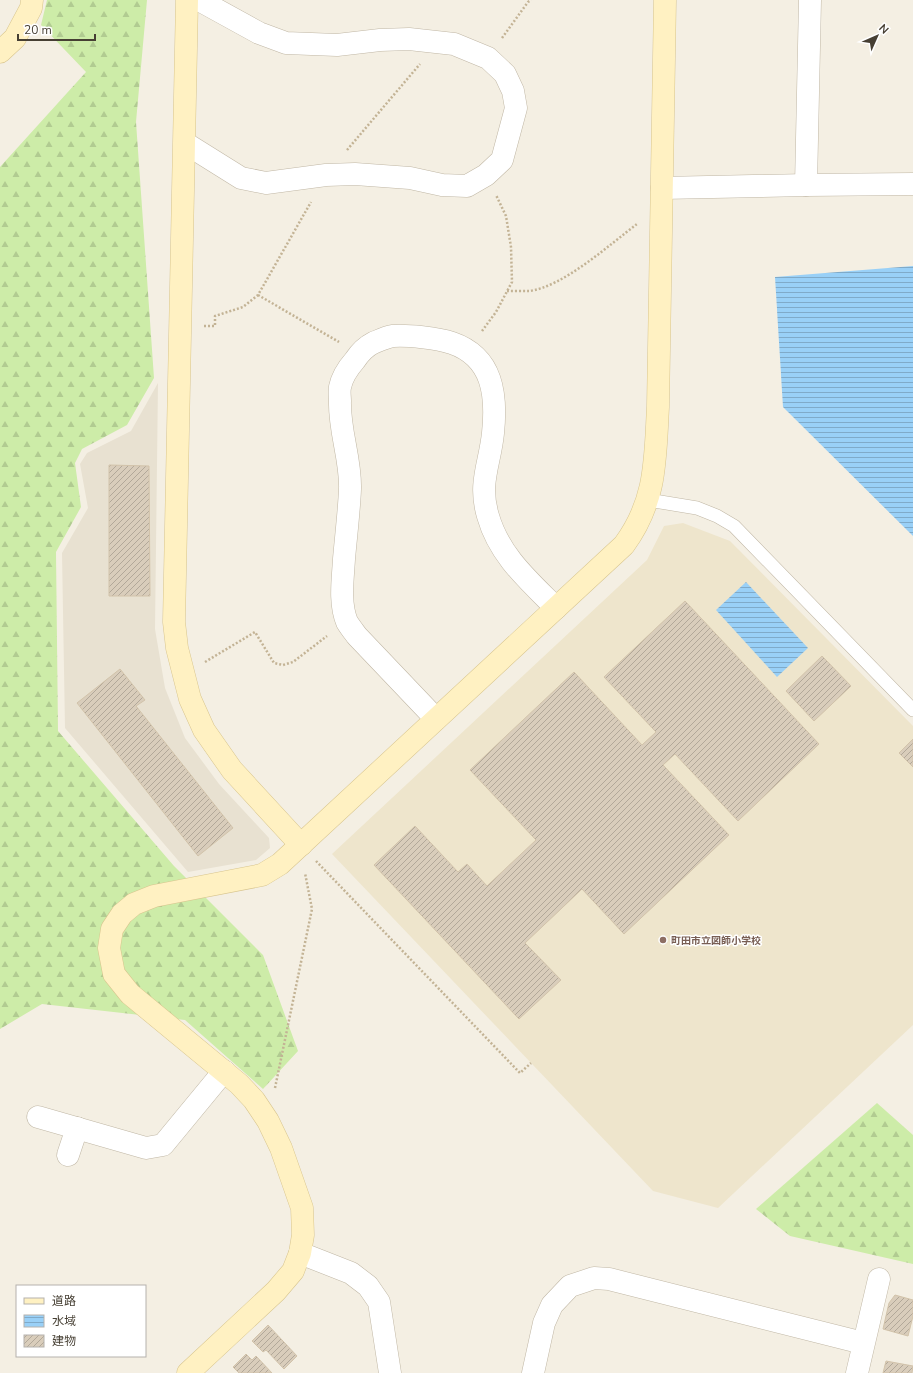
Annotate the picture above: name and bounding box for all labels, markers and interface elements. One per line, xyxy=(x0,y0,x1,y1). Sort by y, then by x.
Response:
scale bar xyxy=(18,16,95,42)
north arrow xyxy=(857,16,897,56)
text: N xyxy=(876,21,892,37)
text: 20 m xyxy=(24,22,52,38)
place label: 町田市立図師小学校 xyxy=(671,934,761,948)
marker: 町田市立図師小学校 xyxy=(658,935,668,945)
legend xyxy=(16,1285,146,1357)
text: 道路 xyxy=(52,1293,76,1309)
text: 水域 xyxy=(52,1313,76,1329)
text: 建物 xyxy=(52,1333,76,1349)

